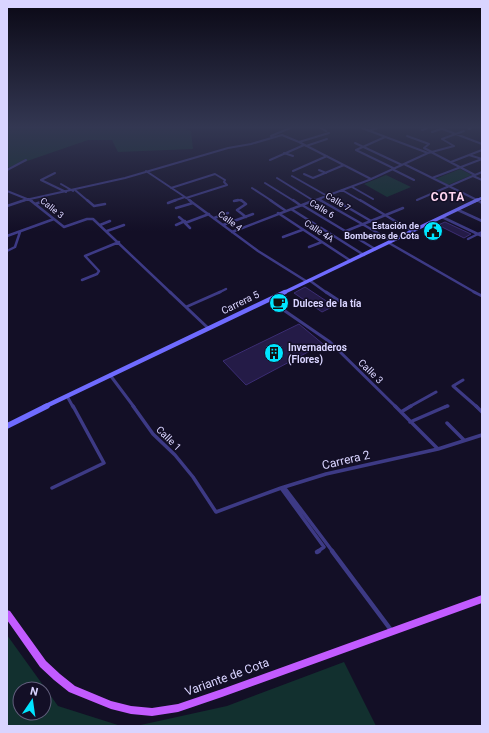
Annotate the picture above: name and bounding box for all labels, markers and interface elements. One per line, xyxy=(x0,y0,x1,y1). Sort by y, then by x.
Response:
district label: COTA xyxy=(431,190,465,204)
street label: Calle 7 xyxy=(324,191,352,213)
street label: Calle 3 xyxy=(38,196,66,220)
street label: Calle 6 xyxy=(308,198,336,220)
street label: Calle 4 xyxy=(216,209,244,233)
street label: Calle 4A xyxy=(302,218,336,244)
public building icon: Estación de Bomberos de Cota xyxy=(422,220,444,242)
place label: Estación de Bomberos de Cota xyxy=(344,221,419,241)
street label: Carrera 5 xyxy=(220,288,261,316)
cafe icon: Dulces de la tía xyxy=(268,292,290,314)
place label: Dulces de la tía xyxy=(293,298,362,309)
building icon: Invernaderos (Flores) xyxy=(263,342,285,364)
place label: Invernaderos (Flores) xyxy=(288,342,347,366)
street label: Calle 3 xyxy=(356,357,385,386)
street label: Calle 1 xyxy=(154,424,183,453)
street label: Carrera 2 xyxy=(321,448,372,472)
street label: Variante de Cota xyxy=(183,655,271,699)
north arrow xyxy=(12,681,52,721)
text: N xyxy=(29,685,40,699)

